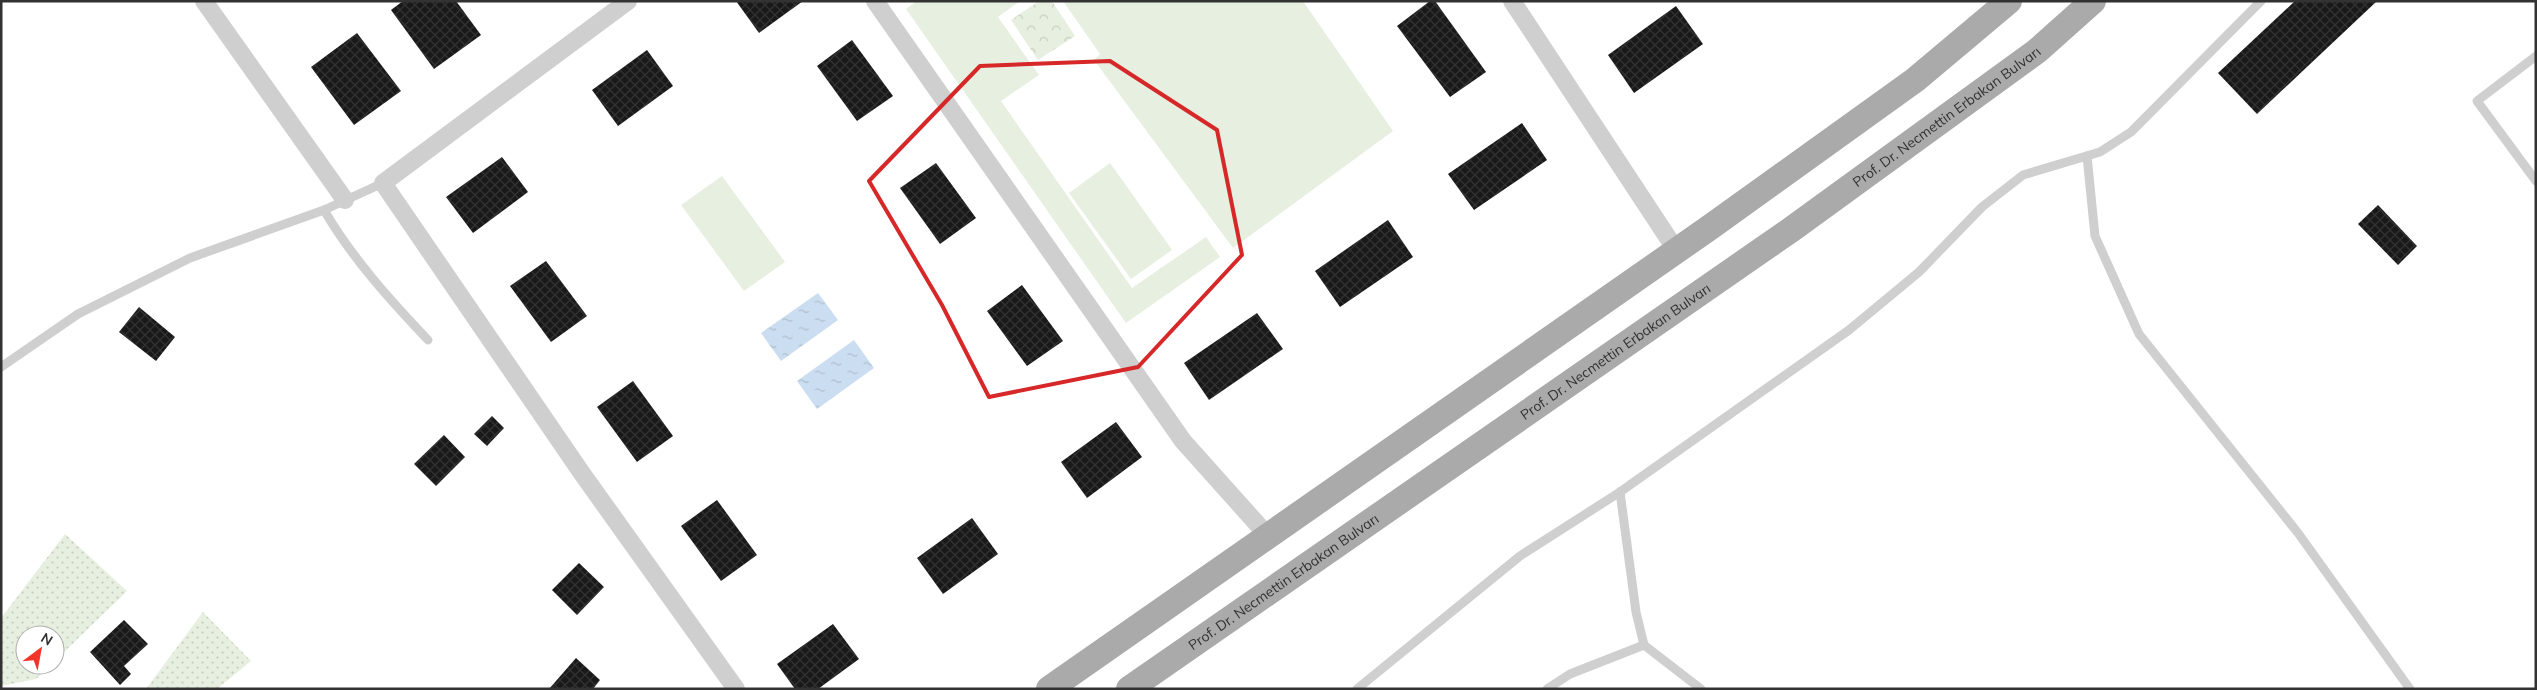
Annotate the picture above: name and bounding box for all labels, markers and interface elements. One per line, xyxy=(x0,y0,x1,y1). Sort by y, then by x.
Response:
street label: Prof. Dr. Necmettin Erbakan Bulvarı xyxy=(1849,43,2045,191)
street label: Prof. Dr. Necmettin Erbakan Bulvarı xyxy=(1517,279,1714,424)
street label: Prof. Dr. Necmettin Erbakan Bulvarı xyxy=(1185,510,1382,654)
north arrow xyxy=(15,625,65,675)
text: N xyxy=(38,629,56,649)

